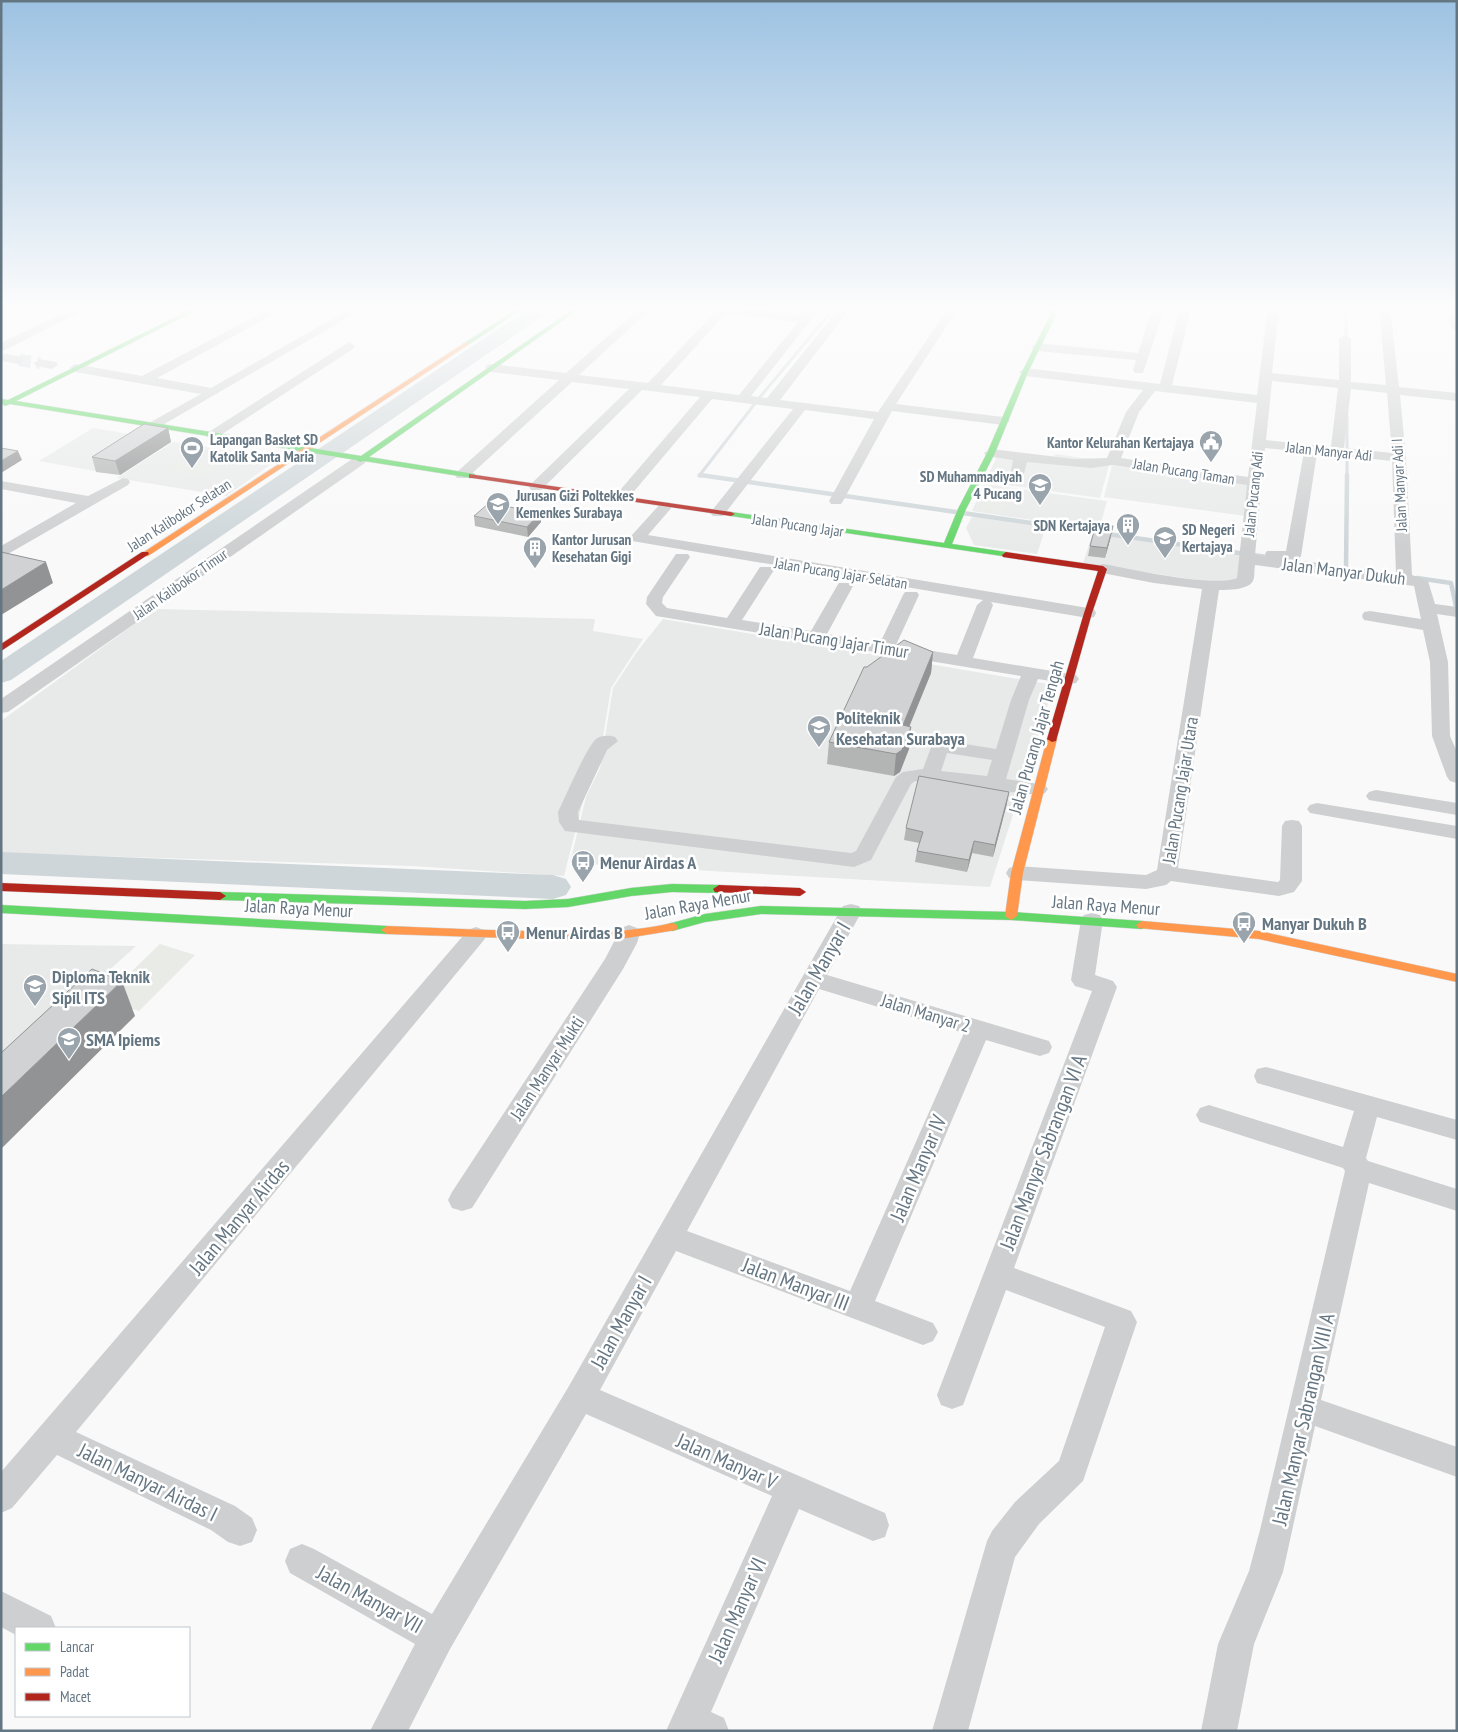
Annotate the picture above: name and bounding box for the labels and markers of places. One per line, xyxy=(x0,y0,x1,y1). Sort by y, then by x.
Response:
public building icon: Kantor Kelurahan Kertajaya xyxy=(1198,429,1224,463)
place label: Lapangan Basket SD Katolik Santa Maria xyxy=(210,430,318,466)
place label: Kantor Kelurahan Kertajaya xyxy=(1047,433,1194,452)
sports icon: Lapangan Basket SD Katolik Santa Maria xyxy=(179,435,205,469)
place label: SD Muhammadiyah 4 Pucang xyxy=(920,467,1022,503)
school or university icon: SD Muhammadiyah 4 Pucang xyxy=(1027,472,1053,506)
place label: Jurusan Gizi Poltekkes Kemenkes Surabaya xyxy=(515,486,634,522)
school or university icon: Jurusan Gizi Poltekkes Kemenkes Surabaya xyxy=(485,491,511,525)
building icon: SDN Kertajaya xyxy=(1115,512,1141,546)
place label: SDN Kertajaya xyxy=(1034,516,1110,535)
place label: SD Negeri Kertajaya xyxy=(1182,520,1235,556)
school or university icon: SD Negeri Kertajaya xyxy=(1152,525,1178,559)
place label: Kantor Jurusan Kesehatan Gigi xyxy=(552,530,632,566)
building icon: Kantor Jurusan Kesehatan Gigi xyxy=(522,535,548,569)
place label: Politeknik Kesehatan Surabaya xyxy=(836,706,965,750)
school or university icon: Politeknik Kesehatan Surabaya xyxy=(806,714,832,748)
bus stop icon: Menur Airdas A xyxy=(570,849,596,883)
place label: Menur Airdas A xyxy=(600,851,697,874)
bus stop icon: Manyar Dukuh B xyxy=(1231,910,1257,944)
place label: Manyar Dukuh B xyxy=(1262,912,1367,935)
bus stop icon: Menur Airdas B xyxy=(495,919,521,953)
place label: Menur Airdas B xyxy=(526,921,623,944)
place label: Diploma Teknik Sipil ITS xyxy=(52,965,151,1009)
school or university icon: Diploma Teknik Sipil ITS xyxy=(22,973,48,1007)
school or university icon: SMA Ipiems xyxy=(56,1026,82,1060)
place label: SMA Ipiems xyxy=(86,1028,160,1051)

